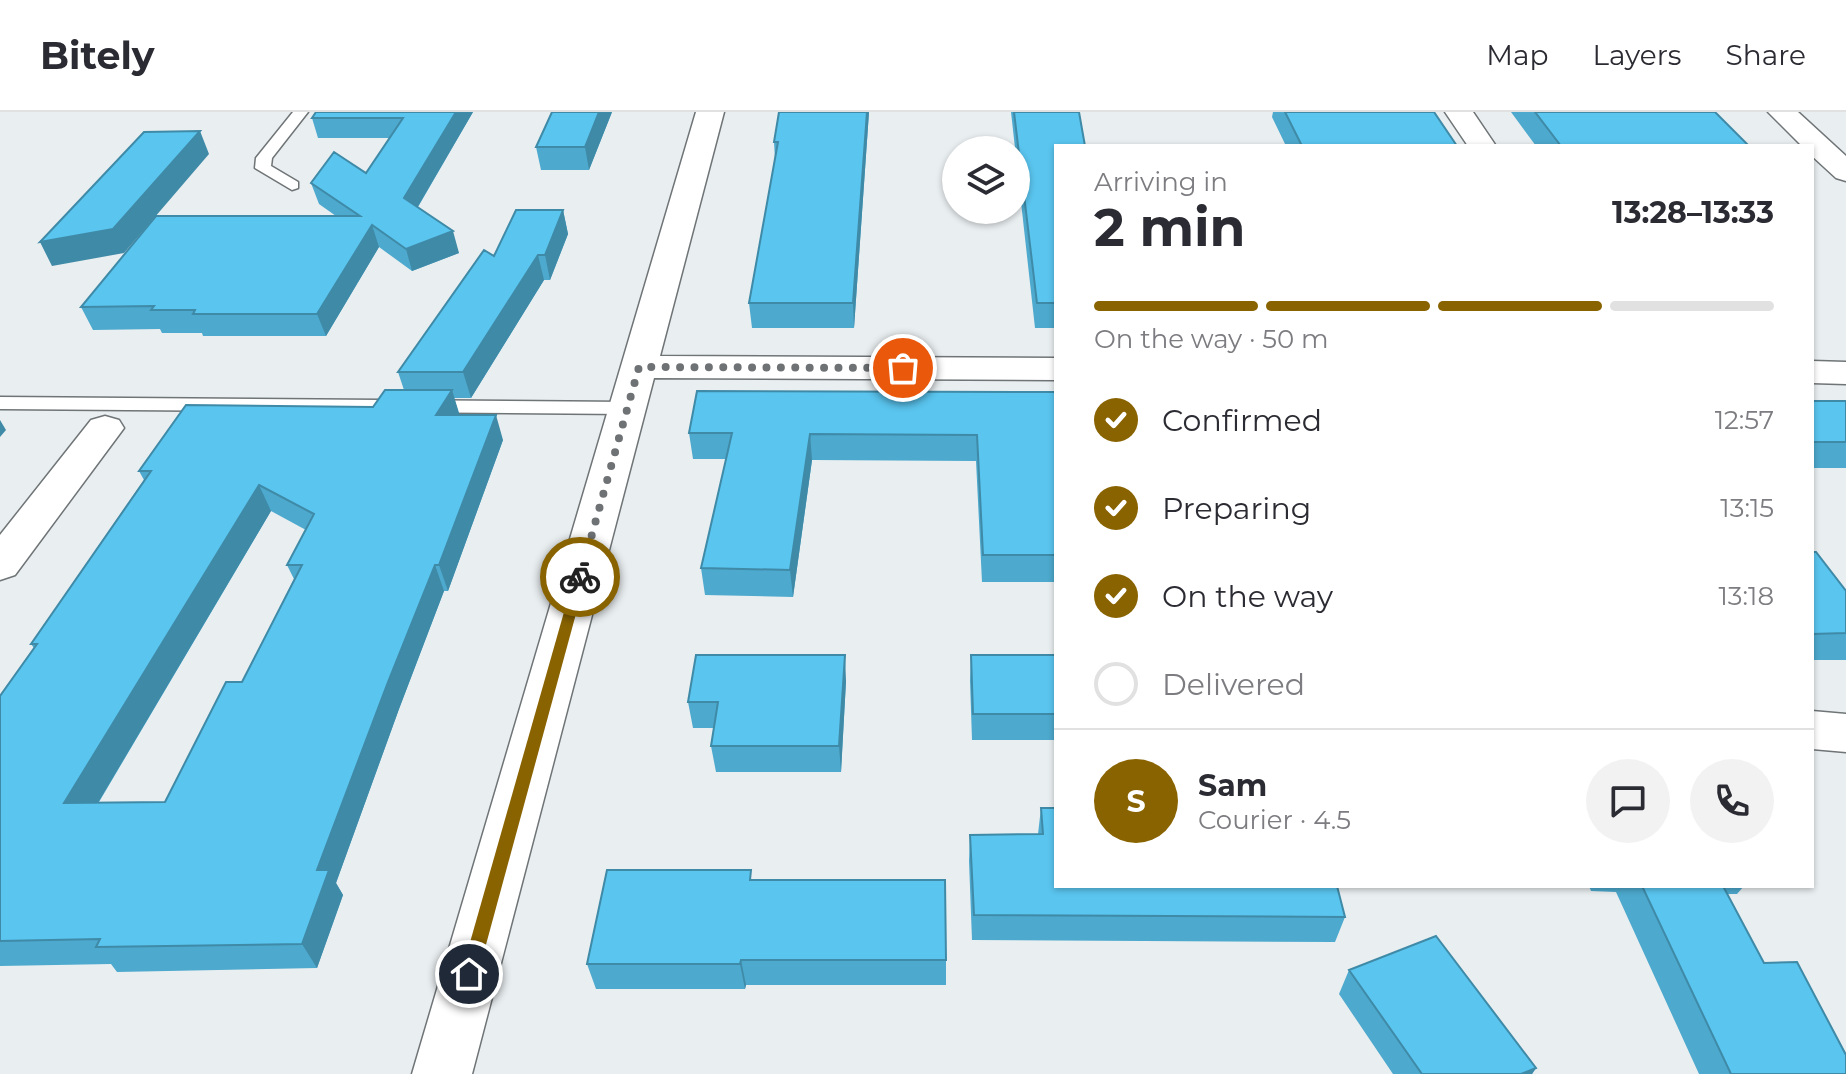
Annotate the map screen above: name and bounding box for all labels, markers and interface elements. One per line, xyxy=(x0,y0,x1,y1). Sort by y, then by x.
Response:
text: Bitely xyxy=(40,32,155,79)
text: Map xyxy=(1486,38,1549,72)
text: Layers xyxy=(1593,38,1682,72)
text: Share xyxy=(1726,38,1806,72)
map controls xyxy=(942,136,1030,224)
button: layers xyxy=(942,136,1030,224)
text: Arriving in xyxy=(1094,166,1228,198)
text: 13:28–13:33 xyxy=(1612,194,1774,231)
text: 2 min xyxy=(1094,196,1246,259)
text: On the way · 50 m xyxy=(1094,323,1329,355)
pin xyxy=(869,334,937,402)
icon: bag xyxy=(881,346,925,390)
icon: check xyxy=(1094,398,1138,442)
text: Confirmed xyxy=(1162,402,1322,439)
text: 12:57 xyxy=(1715,404,1774,436)
icon: check xyxy=(1094,486,1138,530)
text: Preparing xyxy=(1162,490,1311,527)
text: 13:15 xyxy=(1720,492,1774,524)
courier xyxy=(540,537,620,617)
icon: bike xyxy=(558,555,602,599)
icon: check xyxy=(1094,574,1138,618)
text: On the way xyxy=(1162,578,1333,615)
text: 13:18 xyxy=(1718,580,1774,612)
text: Delivered xyxy=(1162,666,1305,703)
button: chat xyxy=(1586,759,1670,843)
button: phone xyxy=(1690,759,1774,843)
text: Sam xyxy=(1198,767,1267,804)
text: S xyxy=(1126,783,1146,820)
text: Courier · 4.5 xyxy=(1198,804,1351,836)
pin xyxy=(435,940,503,1008)
icon: home xyxy=(447,952,491,996)

